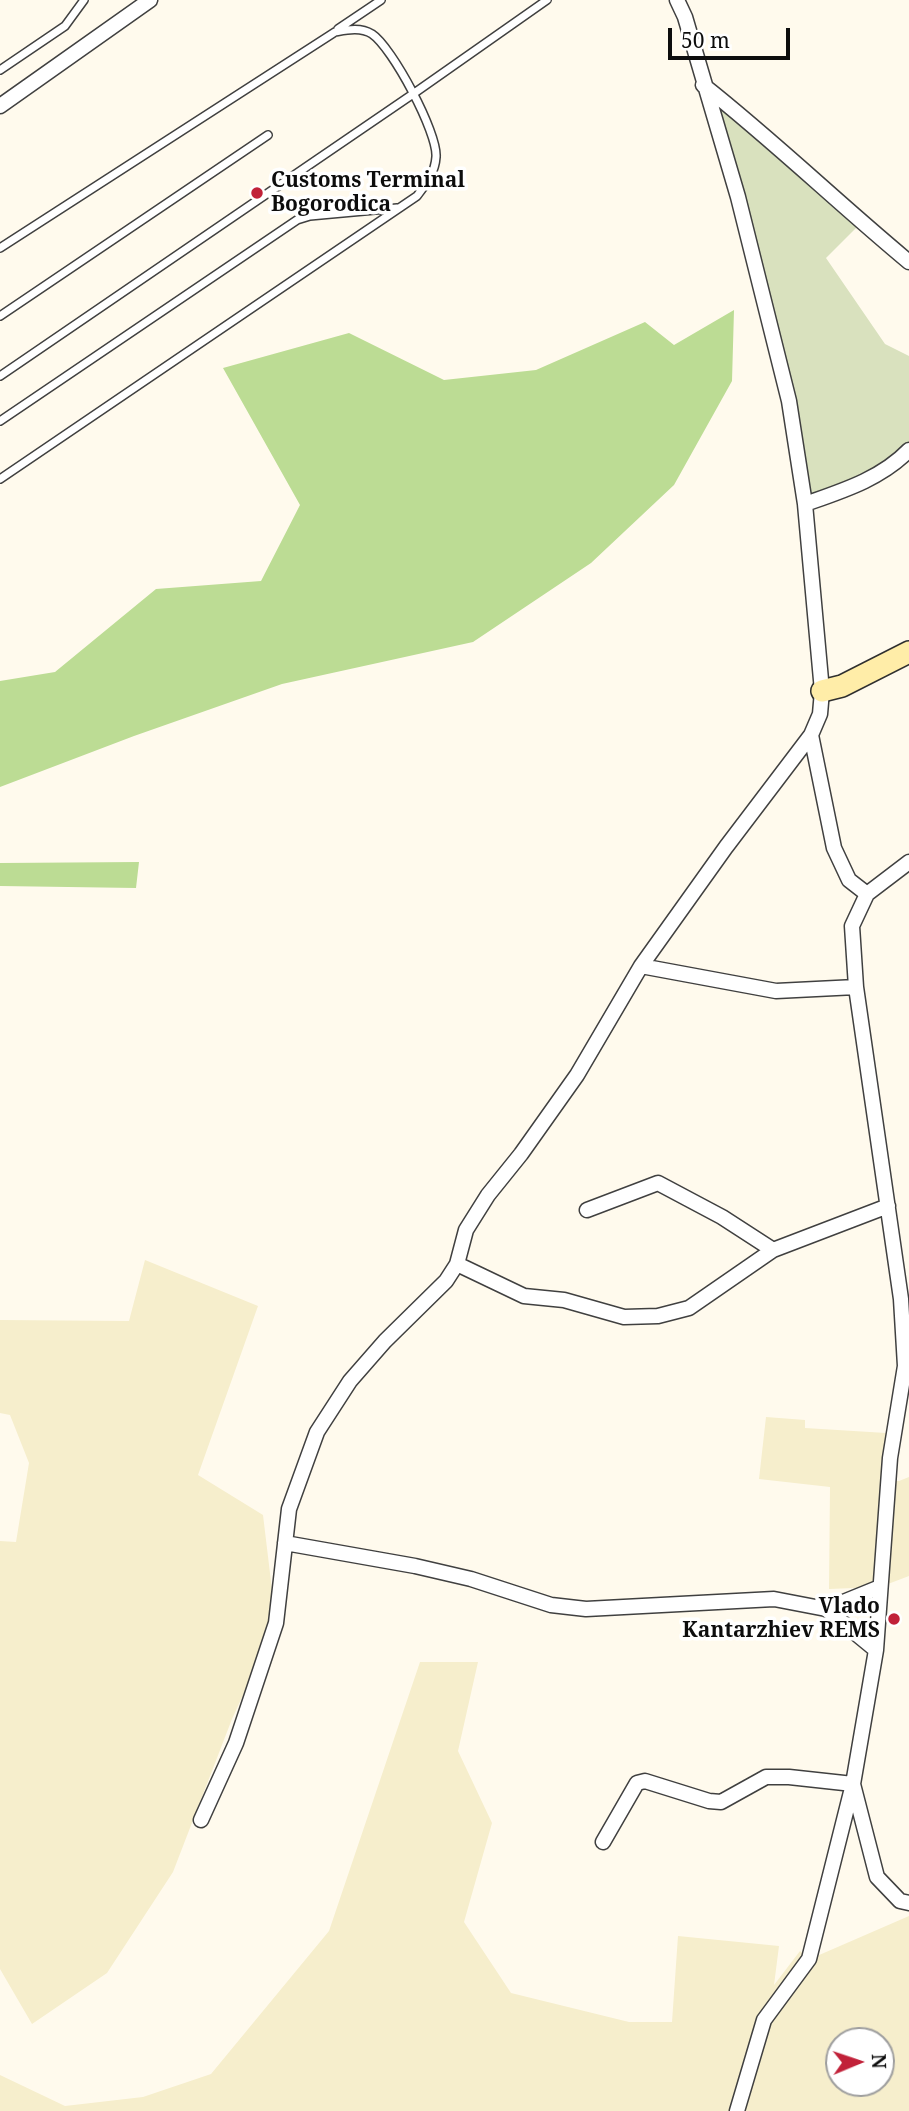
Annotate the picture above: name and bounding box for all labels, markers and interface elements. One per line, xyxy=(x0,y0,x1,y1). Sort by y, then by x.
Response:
scale bar xyxy=(671,14,794,58)
text: 50 m xyxy=(681,26,730,54)
place label: Customs Terminal Bogorodica xyxy=(271,168,465,218)
marker: Customs Terminal Bogorodica xyxy=(249,185,265,201)
place label: Vlado Kantarzhiev REMS xyxy=(682,1594,880,1644)
marker: Vlado Kantarzhiev REMS xyxy=(886,1611,902,1627)
north arrow xyxy=(825,2027,895,2097)
text: N xyxy=(866,2053,892,2069)

